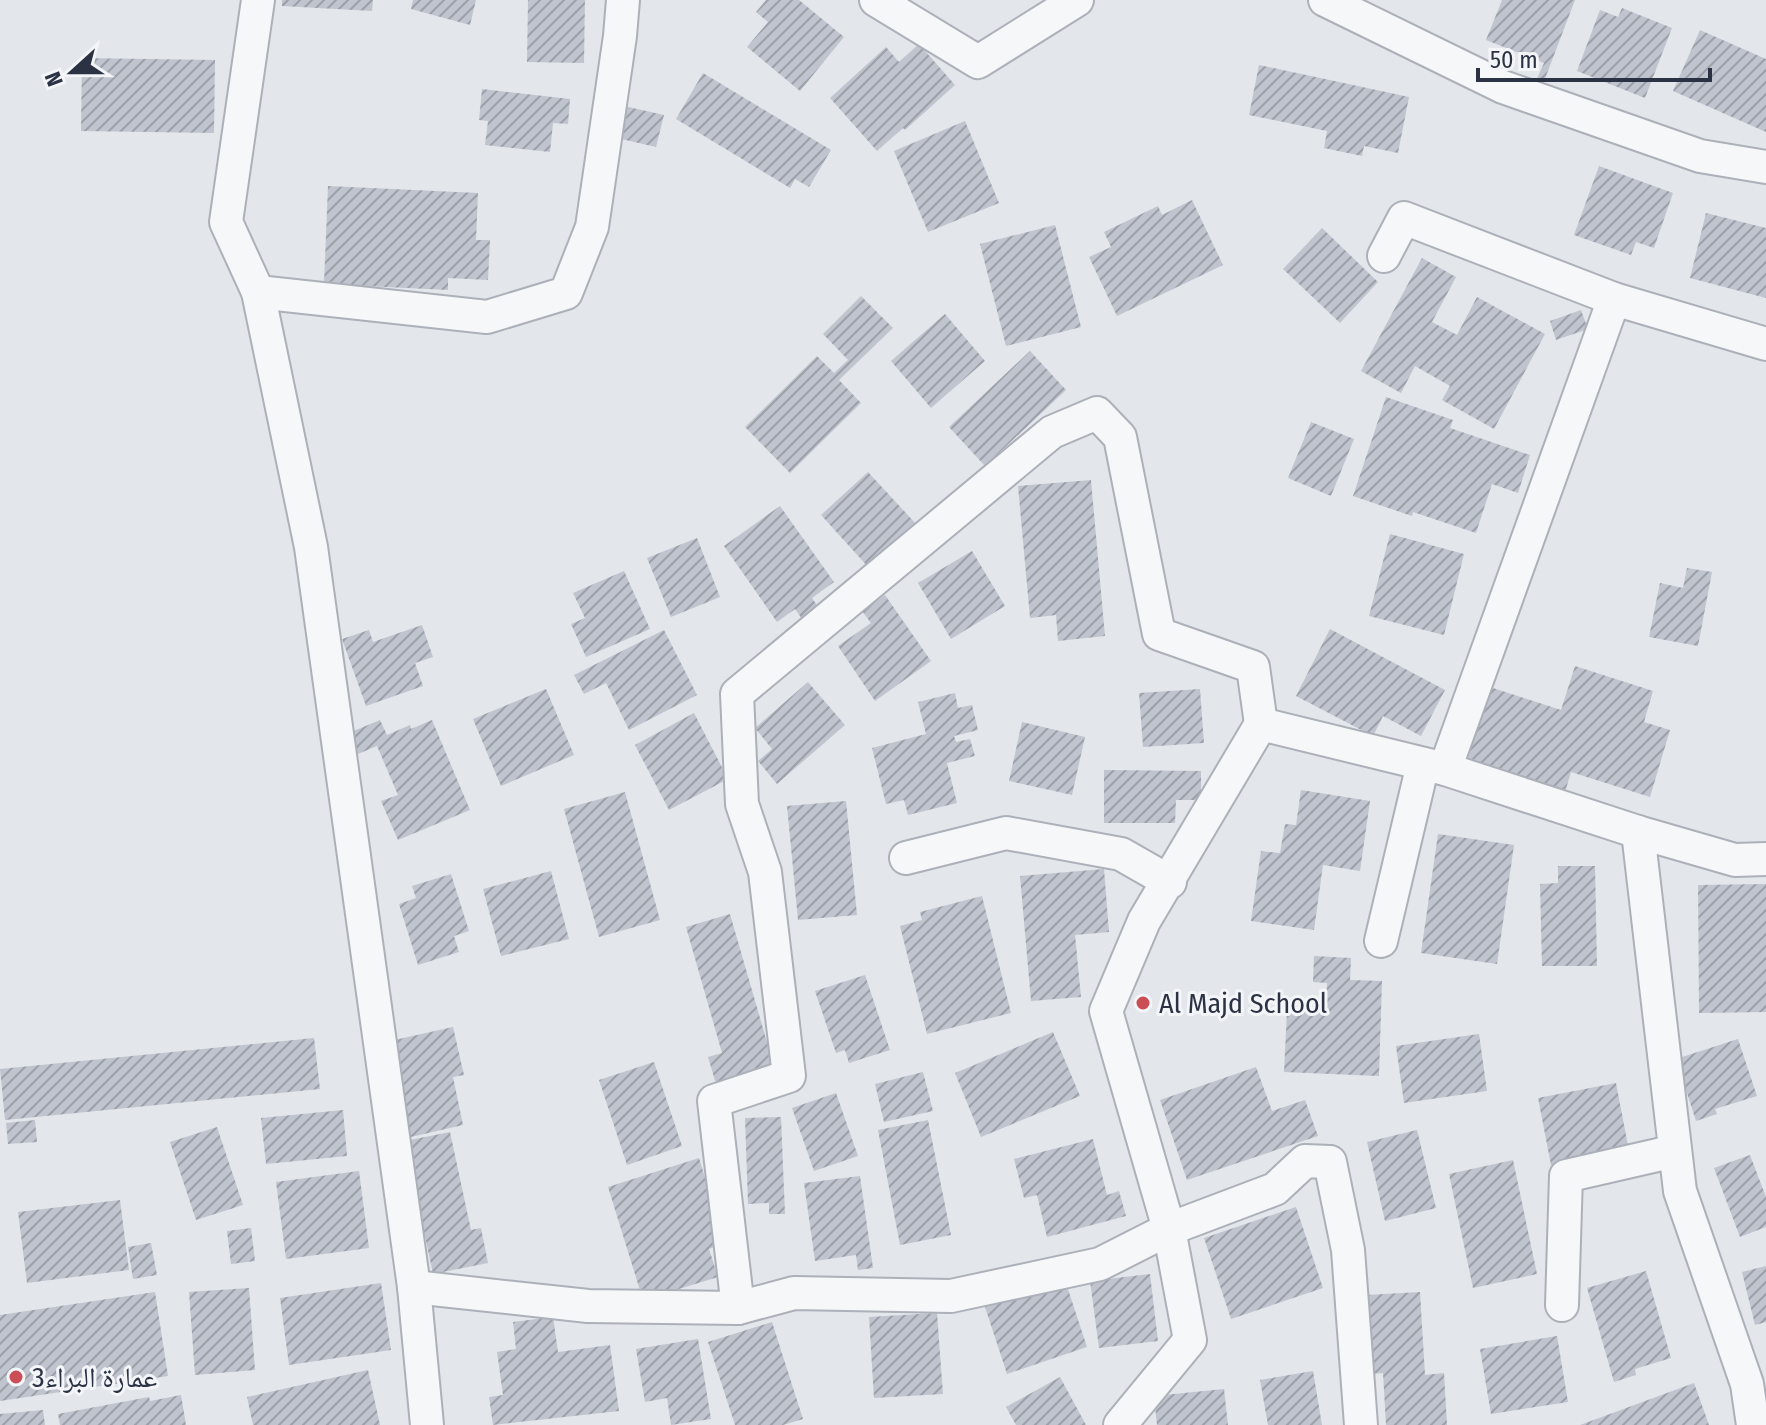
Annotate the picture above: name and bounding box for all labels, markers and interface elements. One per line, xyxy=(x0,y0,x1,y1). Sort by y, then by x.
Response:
north arrow xyxy=(32,32,112,112)
scale bar xyxy=(1478,32,1710,82)
text: 50 m xyxy=(1490,46,1538,74)
text: N xyxy=(39,68,69,90)
place label: Al Majd School xyxy=(1159,987,1327,1020)
marker: Al Majd School xyxy=(1134,994,1152,1012)
place label: عمارة البراء3 xyxy=(32,1361,157,1394)
marker: عمارة البراء3 xyxy=(7,1368,25,1386)

